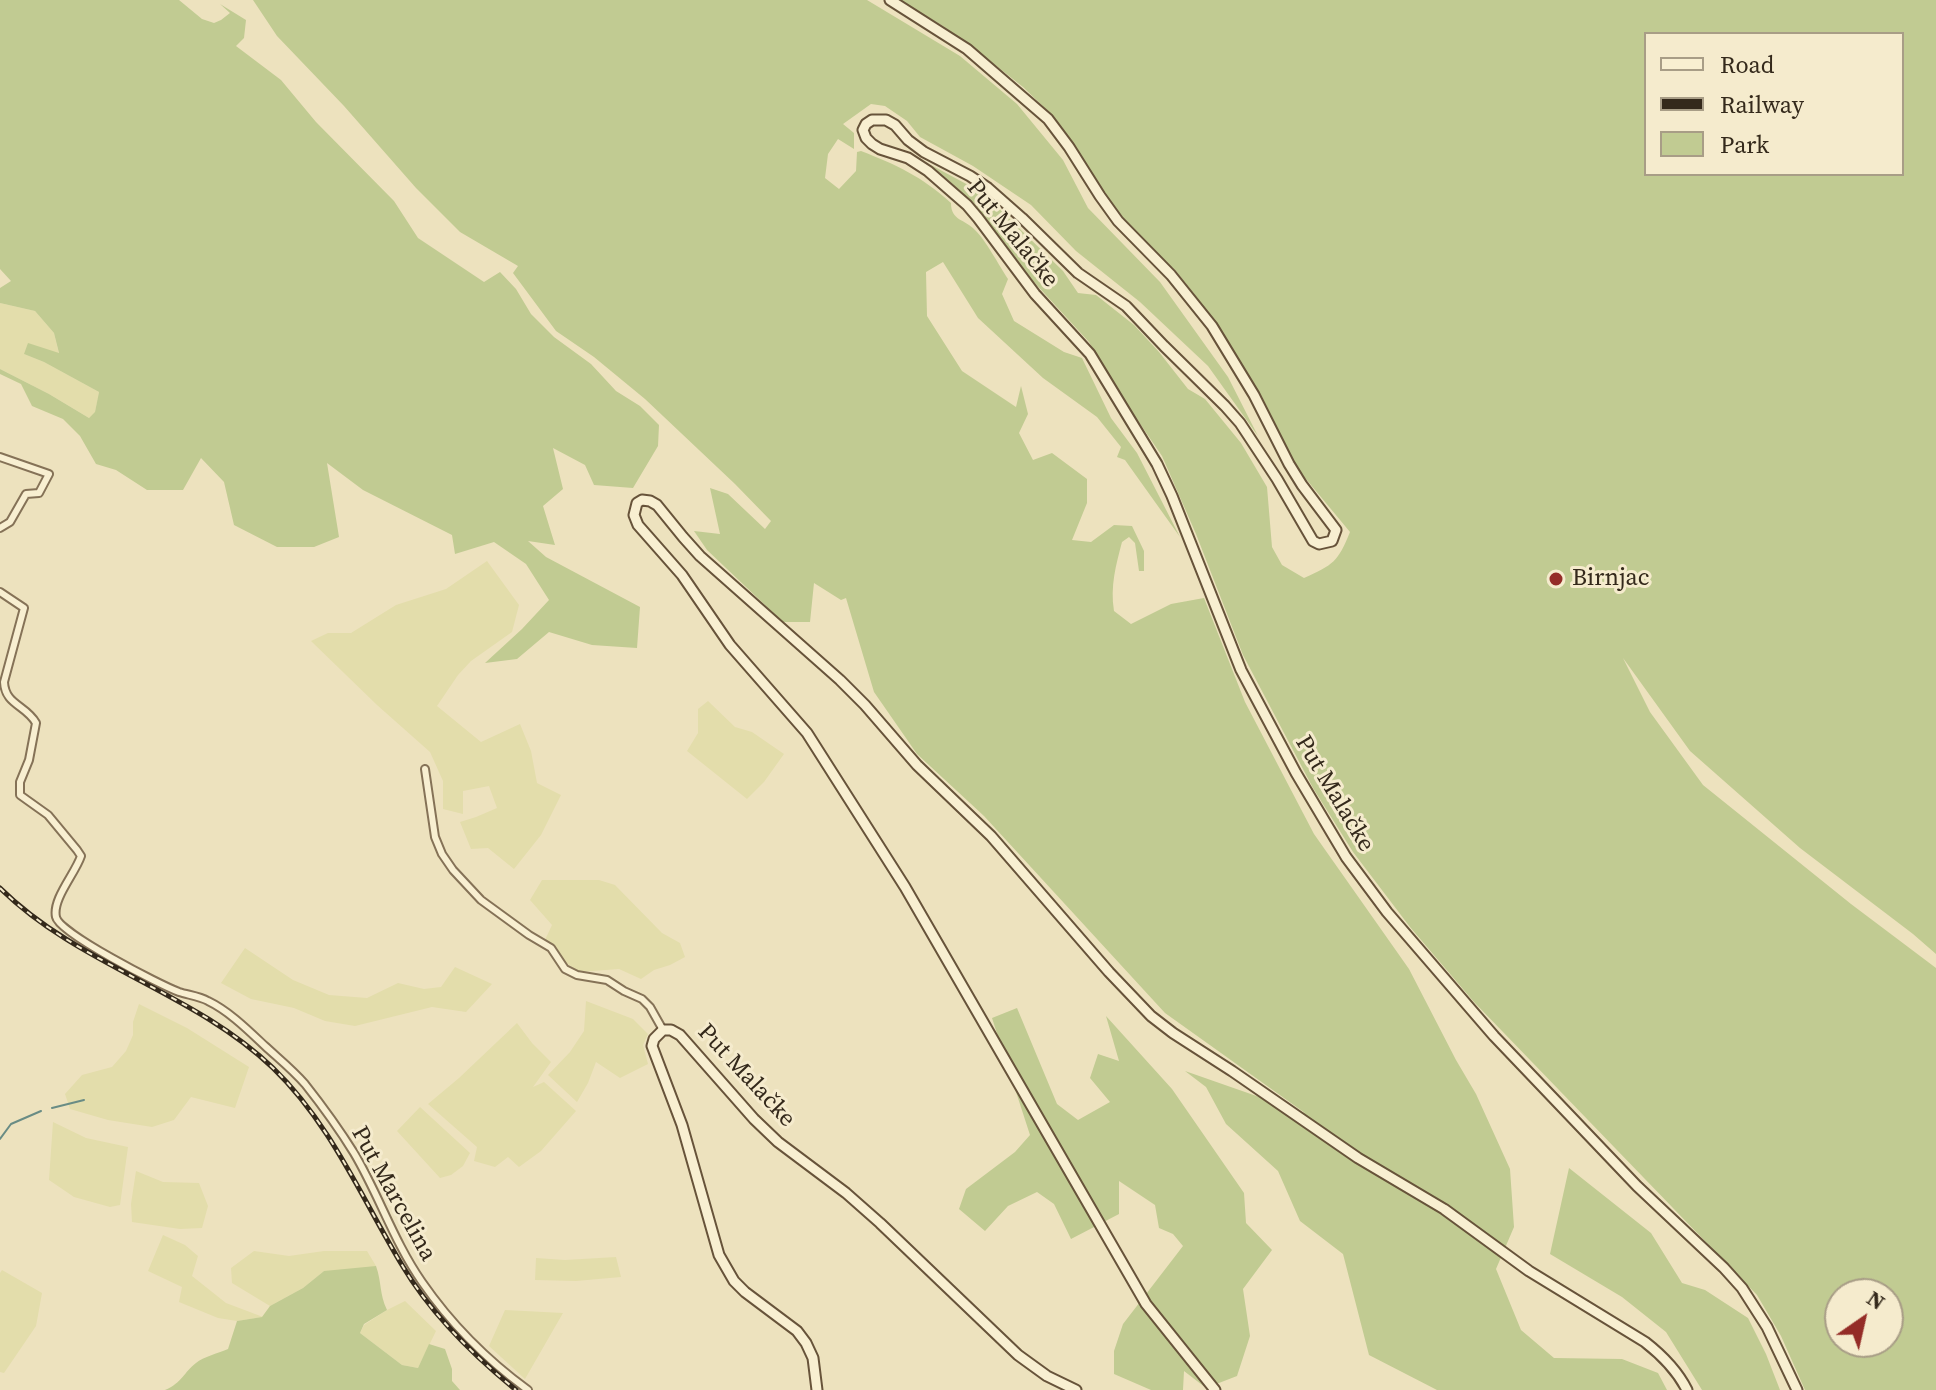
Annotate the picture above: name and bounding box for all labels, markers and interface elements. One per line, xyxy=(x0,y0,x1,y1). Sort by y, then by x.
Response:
legend xyxy=(1644,32,1904,176)
text: Road xyxy=(1720,48,1774,81)
text: Railway xyxy=(1720,88,1804,121)
text: Park xyxy=(1720,128,1769,161)
street label: Put Malačke xyxy=(960,174,1064,294)
place label: Birnjac xyxy=(1572,565,1650,593)
marker: Birnjac xyxy=(1547,570,1565,588)
street label: Put Malačke xyxy=(1288,731,1380,857)
street label: Put Malačke xyxy=(691,1019,801,1133)
street label: Put Marcelina xyxy=(344,1122,442,1266)
north arrow xyxy=(1824,1278,1904,1358)
text: N xyxy=(1861,1283,1891,1317)

